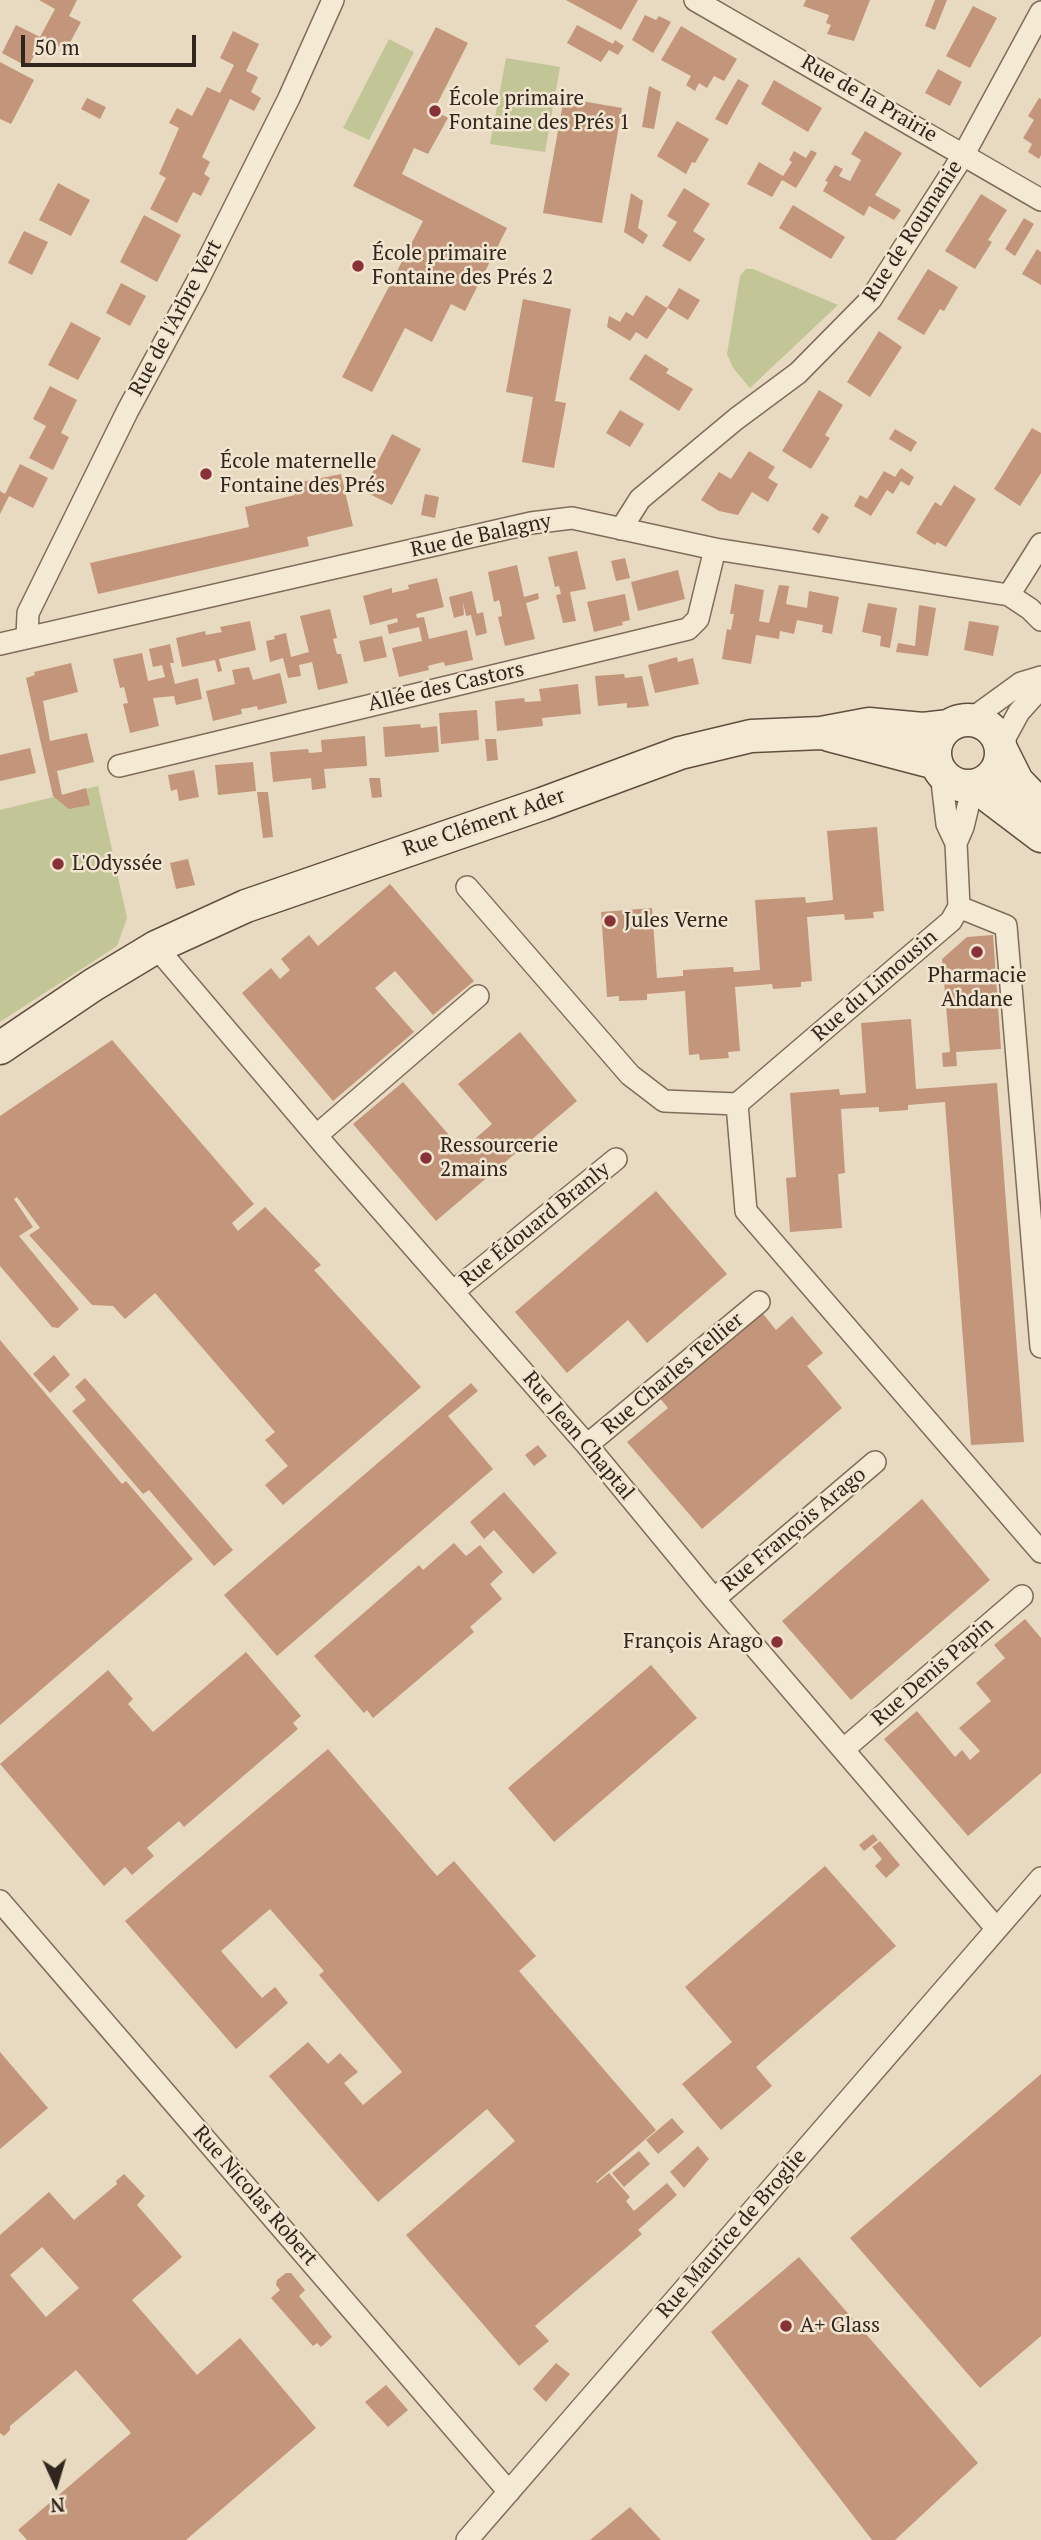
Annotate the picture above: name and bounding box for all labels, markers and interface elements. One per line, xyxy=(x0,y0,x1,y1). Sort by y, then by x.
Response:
scale bar xyxy=(24,21,200,65)
text: 50 m xyxy=(34,33,80,61)
street label: Rue de la Prairie xyxy=(797,50,941,148)
place label: École primaire Fontaine des Prés 1 xyxy=(449,86,630,136)
marker: École primaire Fontaine des Prés 1 xyxy=(427,103,443,119)
street label: Rue de Roumanie xyxy=(858,156,968,306)
street label: Rue de l'Arbre Vert xyxy=(124,236,228,400)
place label: École primaire Fontaine des Prés 2 xyxy=(372,241,553,291)
marker: École primaire Fontaine des Prés 2 xyxy=(350,258,366,274)
place label: École maternelle Fontaine des Prés xyxy=(220,449,385,499)
marker: École maternelle Fontaine des Prés xyxy=(198,466,214,482)
street label: Rue de Balagny xyxy=(408,509,554,563)
street label: Allée des Castors xyxy=(366,657,526,717)
street label: Rue Clément Ader xyxy=(399,783,569,863)
place label: L'Odyssée xyxy=(72,851,162,877)
marker: L'Odyssée xyxy=(50,856,66,872)
place label: Jules Verne xyxy=(624,908,728,934)
marker: Jules Verne xyxy=(602,913,618,929)
street label: Rue du Limousin xyxy=(807,925,943,1047)
marker: Pharmacie Ahdane xyxy=(969,944,985,960)
place label: Pharmacie Ahdane xyxy=(928,963,1026,1013)
place label: Ressourcerie 2mains xyxy=(440,1133,558,1183)
marker: Ressourcerie 2mains xyxy=(418,1150,434,1166)
street label: Rue Édouard Branly xyxy=(455,1157,615,1293)
street label: Rue Charles Tellier xyxy=(597,1308,749,1440)
street label: Rue Jean Chaptal xyxy=(517,1367,639,1505)
street label: Rue François Arago xyxy=(717,1462,871,1598)
street label: Rue Denis Papin xyxy=(867,1612,999,1732)
place label: François Arago xyxy=(623,1629,763,1655)
marker: François Arago xyxy=(769,1634,785,1650)
street label: Rue Nicolas Robert xyxy=(187,2121,323,2271)
street label: Rue Maurice de Broglie xyxy=(652,2144,812,2324)
place label: A+ Glass xyxy=(800,2313,880,2339)
marker: A+ Glass xyxy=(778,2318,794,2334)
north arrow xyxy=(21,2449,91,2519)
text: N xyxy=(49,2492,66,2518)

